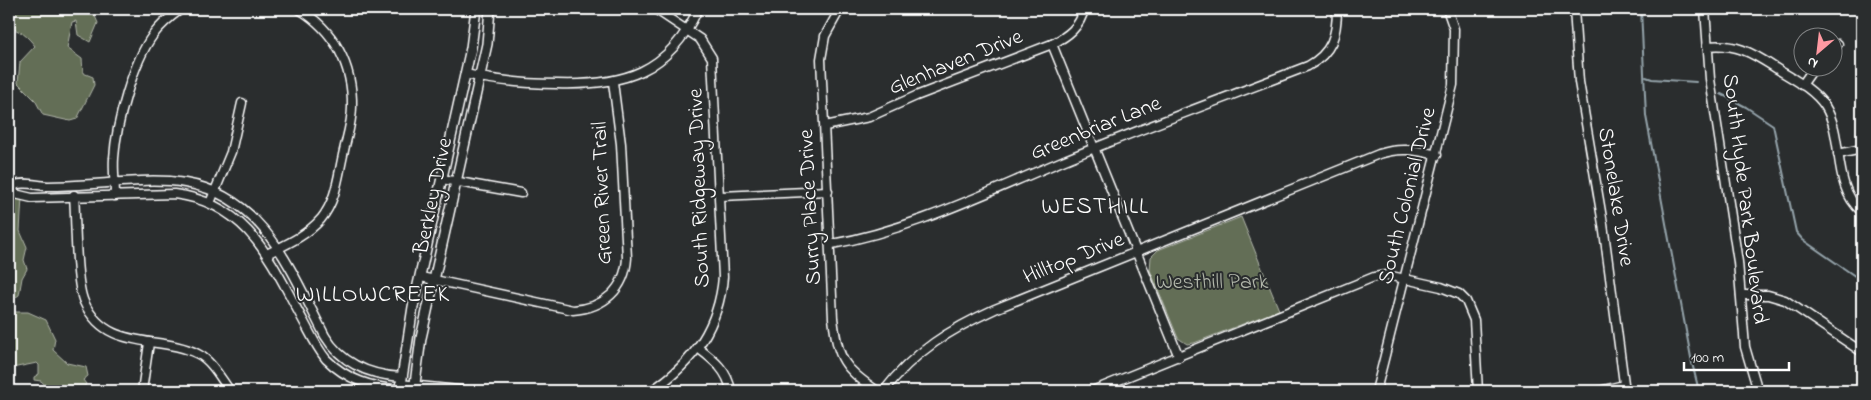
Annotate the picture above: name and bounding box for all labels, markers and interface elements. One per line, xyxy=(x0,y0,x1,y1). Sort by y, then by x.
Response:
street label: Glenhaven Drive xyxy=(884,22,1028,104)
north arrow xyxy=(1794,28,1844,78)
text: N xyxy=(1803,51,1822,74)
street label: South Hyde Park Boulevard xyxy=(1712,72,1775,326)
street label: South Ridgeway Drive xyxy=(681,88,720,288)
street label: Greenbriar Lane xyxy=(1026,88,1166,170)
street label: South Colonial Drive xyxy=(1371,104,1445,288)
street label: Green River Trail xyxy=(585,121,621,265)
street label: Stonelake Drive xyxy=(1588,125,1642,269)
street label: Surry Place Drive xyxy=(791,128,832,286)
street label: Berkley Drive xyxy=(406,135,463,258)
district label: WESTHILL xyxy=(1041,190,1149,225)
street label: Hilltop Drive xyxy=(1019,224,1129,294)
park label: Westhill Park xyxy=(1156,267,1269,299)
district label: WILLOWCREEK xyxy=(296,278,450,313)
scale bar xyxy=(1684,340,1788,372)
text: 100 m xyxy=(1691,347,1724,369)

